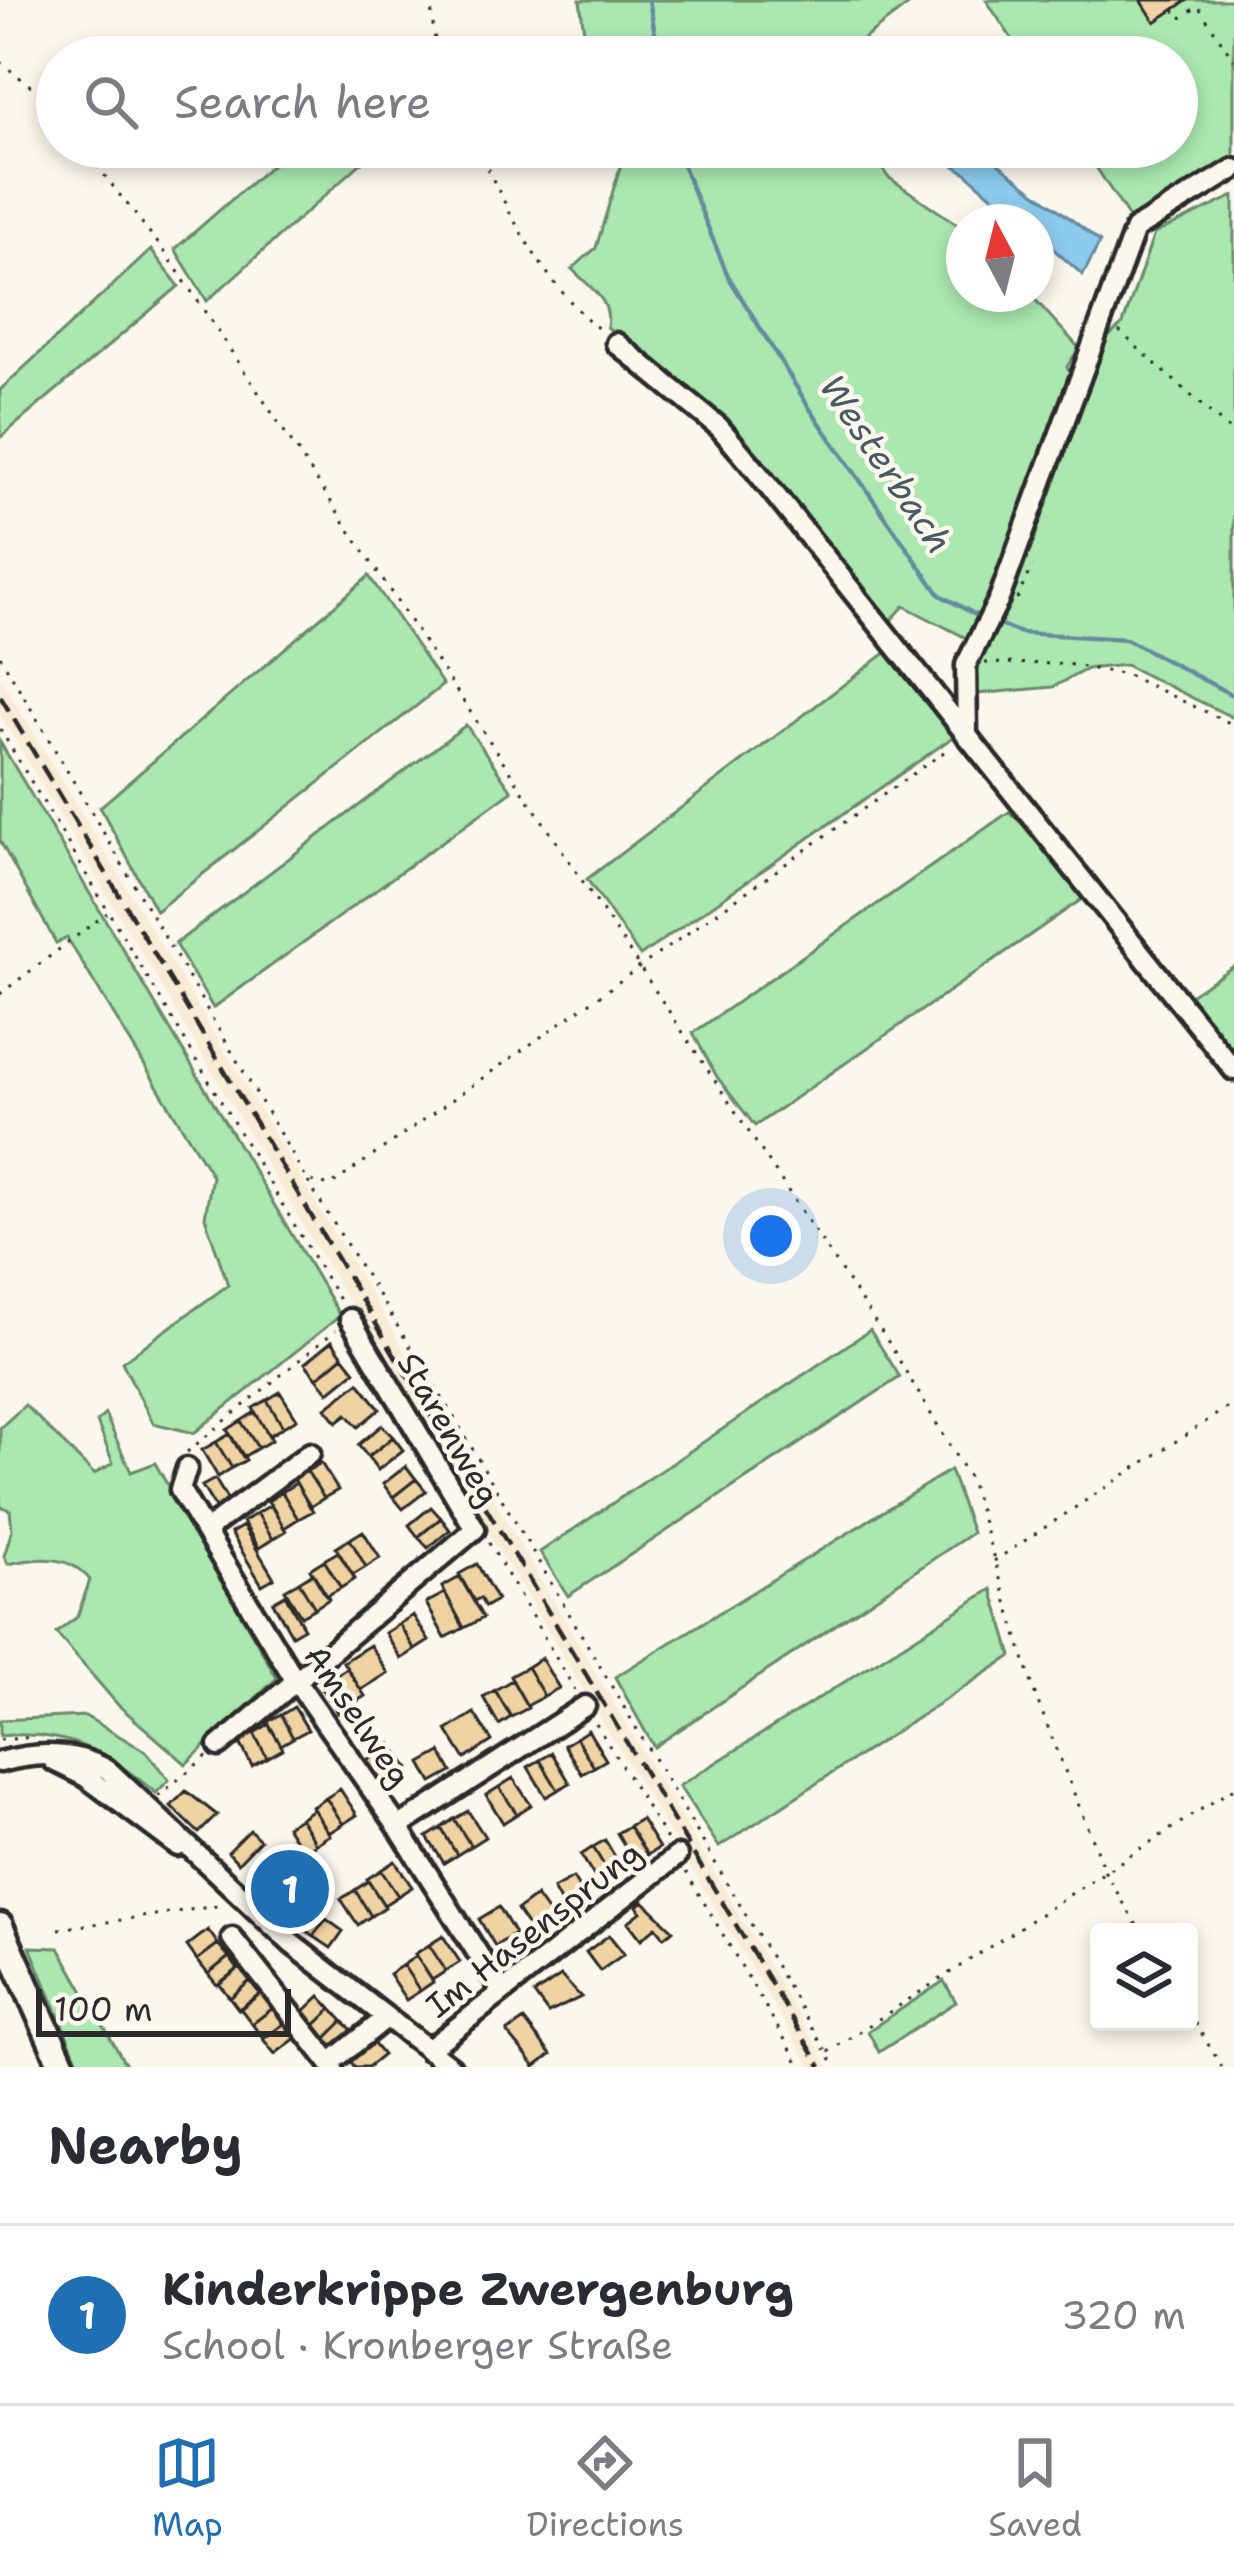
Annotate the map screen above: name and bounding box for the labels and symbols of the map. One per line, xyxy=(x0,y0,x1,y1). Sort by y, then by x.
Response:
north arrow xyxy=(946,204,1054,312)
water label: Westerbach xyxy=(808,365,964,563)
your location xyxy=(741,1206,801,1266)
street label: Starenweg xyxy=(387,1344,511,1514)
street label: Amselweg xyxy=(294,1636,422,1796)
street label: Im Hasensprung xyxy=(416,1830,652,2028)
pin: 1 xyxy=(251,1844,329,1934)
scale bar xyxy=(36,1983,291,2036)

